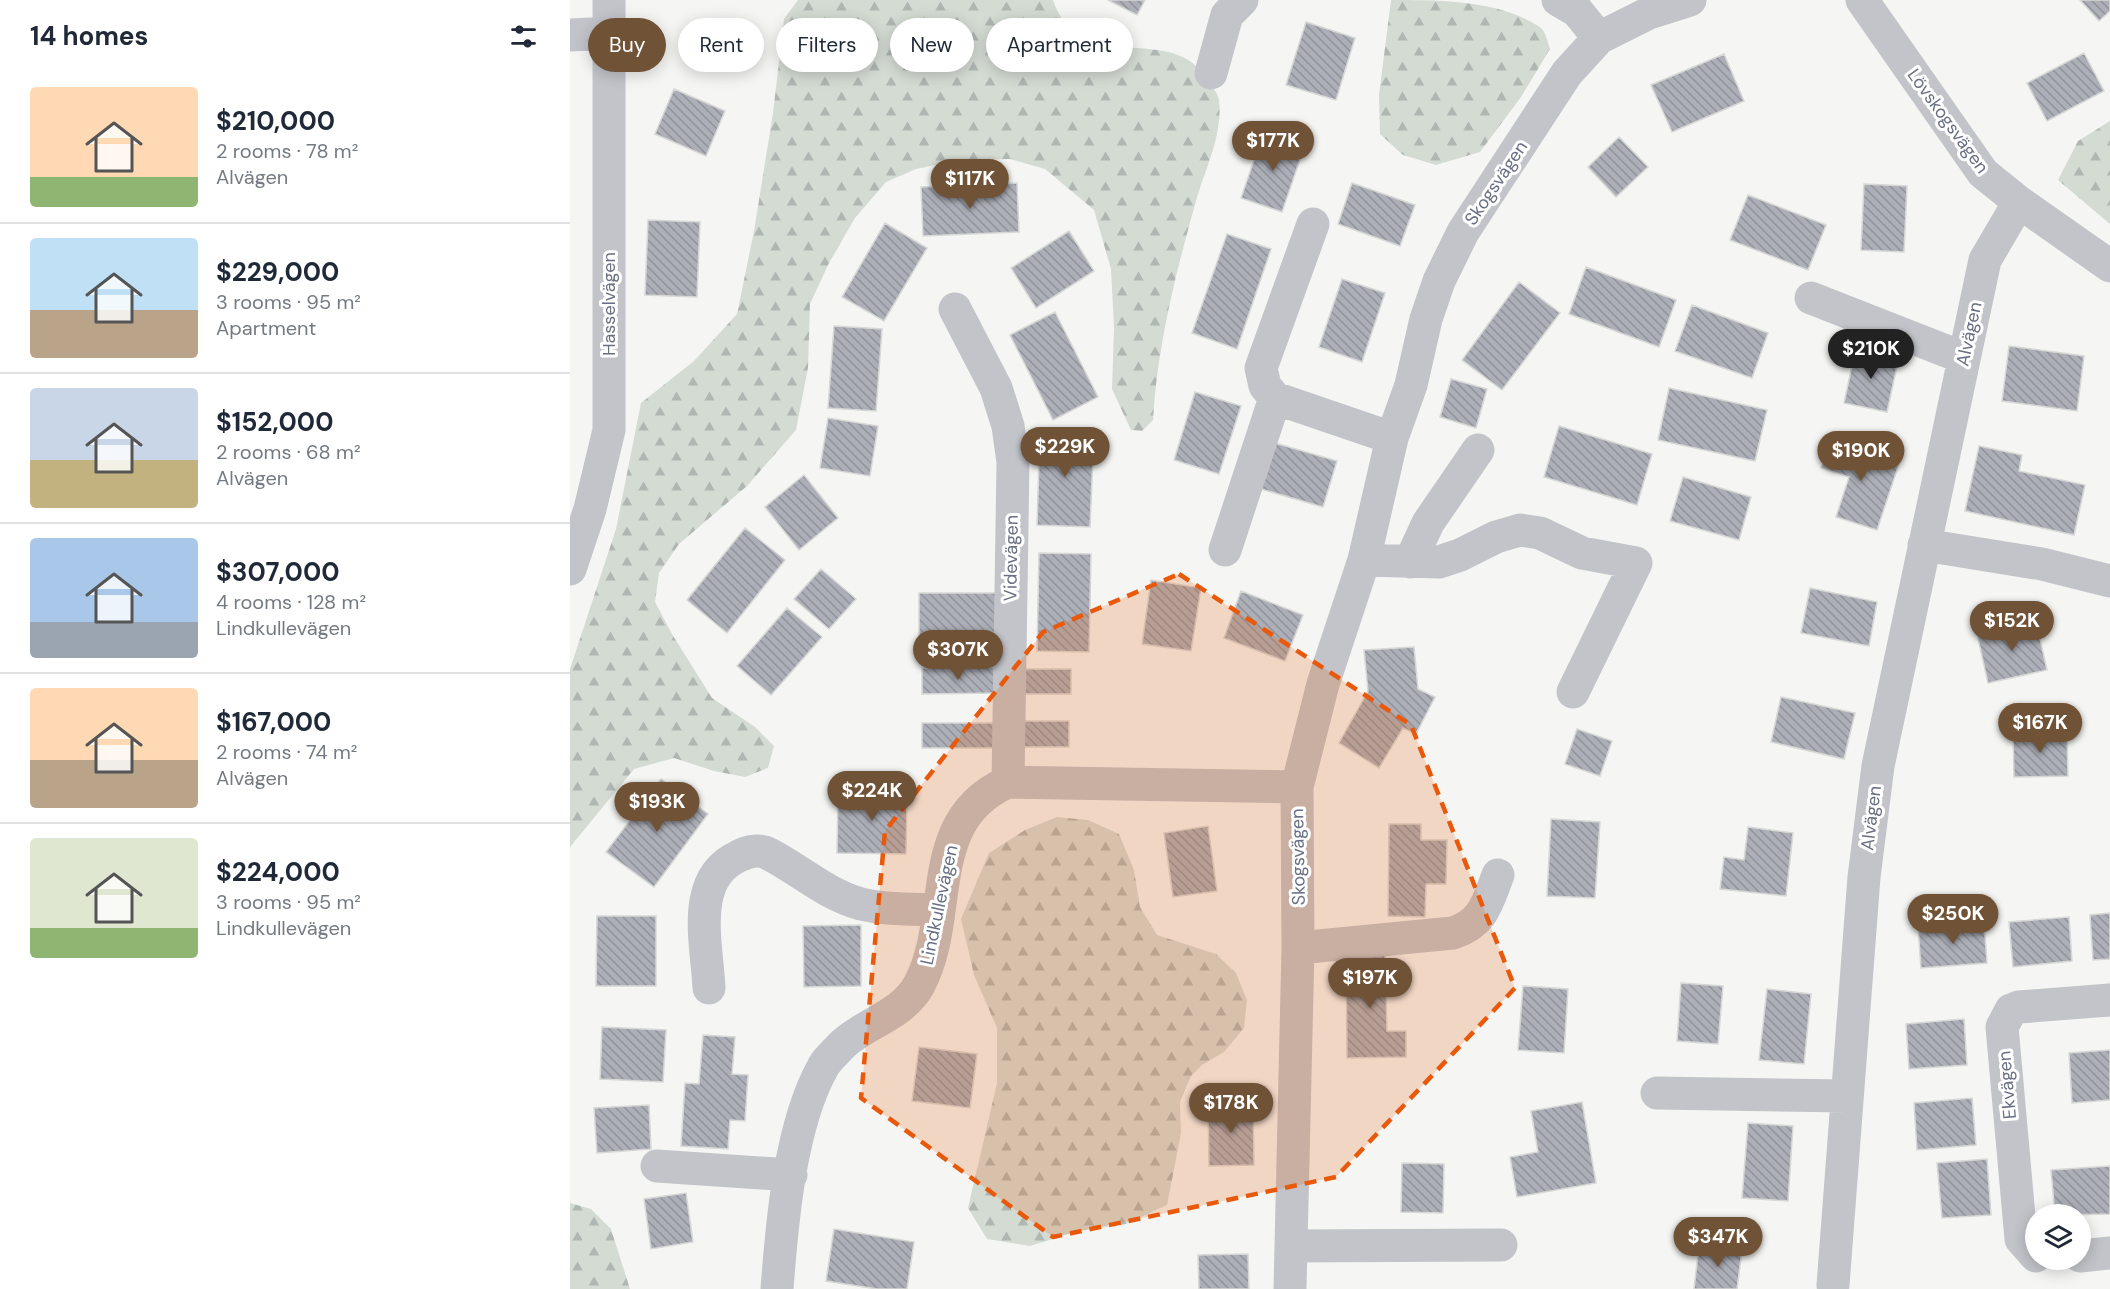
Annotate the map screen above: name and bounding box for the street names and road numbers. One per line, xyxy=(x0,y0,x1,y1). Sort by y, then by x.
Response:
street label: Lövskogsvägen xyxy=(1902,64,1994,178)
street label: Skogsvägen xyxy=(1459,136,1533,230)
street label: Hasselvägen xyxy=(597,252,621,356)
street label: Alvägen xyxy=(1951,300,1987,368)
street label: Videvägen xyxy=(998,515,1024,601)
street label: Alvägen xyxy=(1855,784,1887,852)
street label: Skogsvägen xyxy=(1285,808,1311,906)
street label: Lindkullevägen xyxy=(915,843,963,967)
street label: Ekvägen xyxy=(1992,1050,2022,1120)

